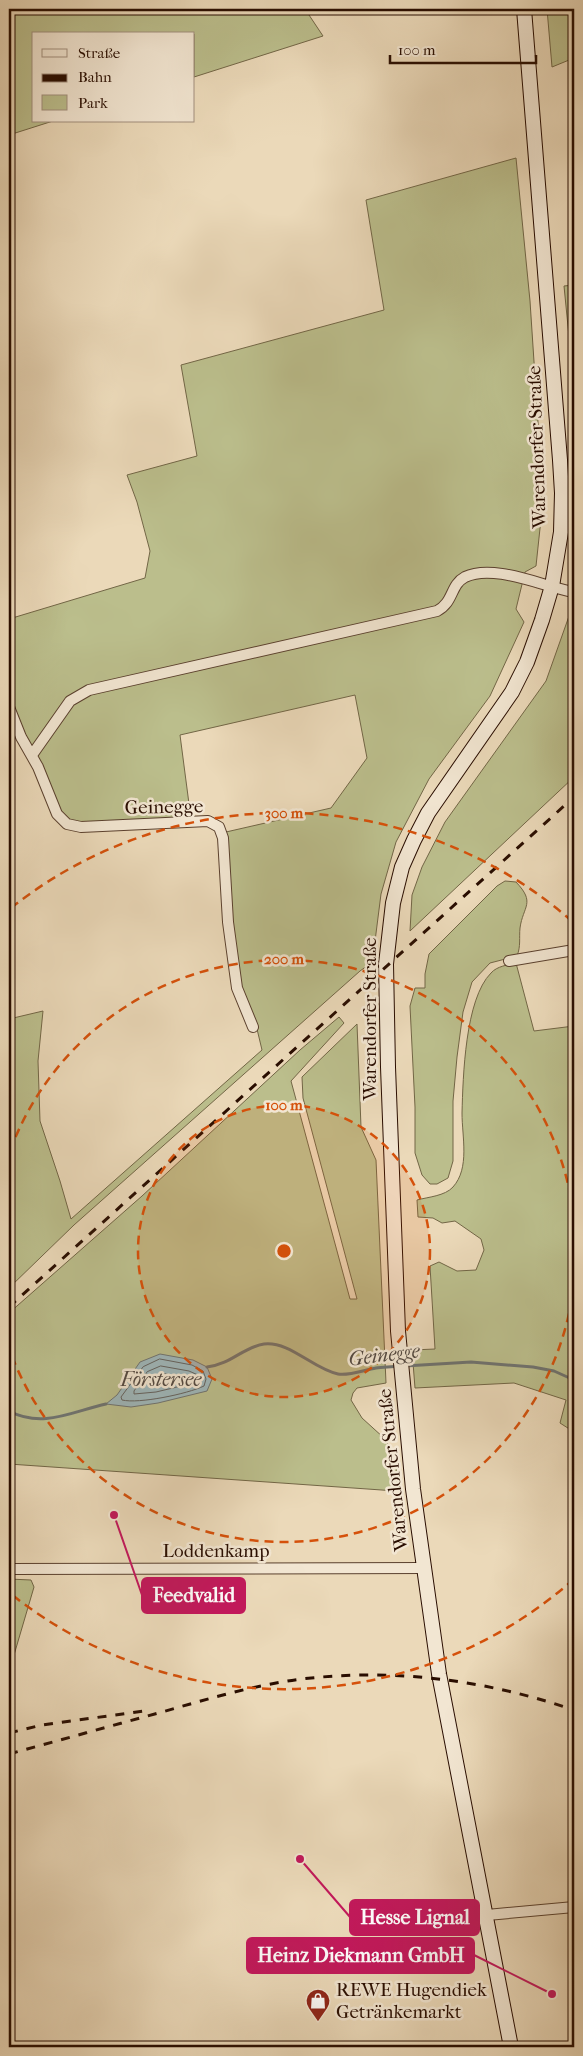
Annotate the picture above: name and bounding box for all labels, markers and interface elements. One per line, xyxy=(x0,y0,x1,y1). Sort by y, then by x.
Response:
legend xyxy=(32,32,195,122)
scale bar xyxy=(390,32,537,64)
text: 100 m xyxy=(398,41,436,59)
text: Straße xyxy=(78,44,121,62)
text: Bahn xyxy=(78,68,112,86)
text: Park xyxy=(78,94,108,112)
street label: Warendorfer Straße xyxy=(523,365,551,530)
street label: Geinegge xyxy=(125,795,203,819)
text: 300 m xyxy=(265,804,304,822)
street label: Warendorfer Straße xyxy=(359,937,381,1102)
text: 200 m xyxy=(264,950,304,968)
text: 100 m xyxy=(265,1096,303,1114)
centre of rings xyxy=(275,1242,293,1260)
water label: Geinegge xyxy=(347,1339,422,1371)
water label: Förstersee xyxy=(120,1368,202,1391)
street label: Warendorfer Straße xyxy=(374,1388,413,1553)
street label: Loddenkamp xyxy=(163,1540,269,1562)
callout: Feedvalid xyxy=(142,1578,245,1613)
text: Feedvalid xyxy=(152,1584,236,1607)
callout: Hesse Lignal xyxy=(350,1900,479,1935)
text: Hesse Lignal xyxy=(360,1906,470,1929)
callout: Heinz Diekmann GmbH xyxy=(247,1938,474,1973)
text: Heinz Diekmann GmbH xyxy=(257,1944,465,1967)
place label: REWE Hugendiek Getränkemarkt xyxy=(336,1979,487,2023)
shop icon: REWE Hugendiek Getränkemarkt xyxy=(305,1988,331,2022)

